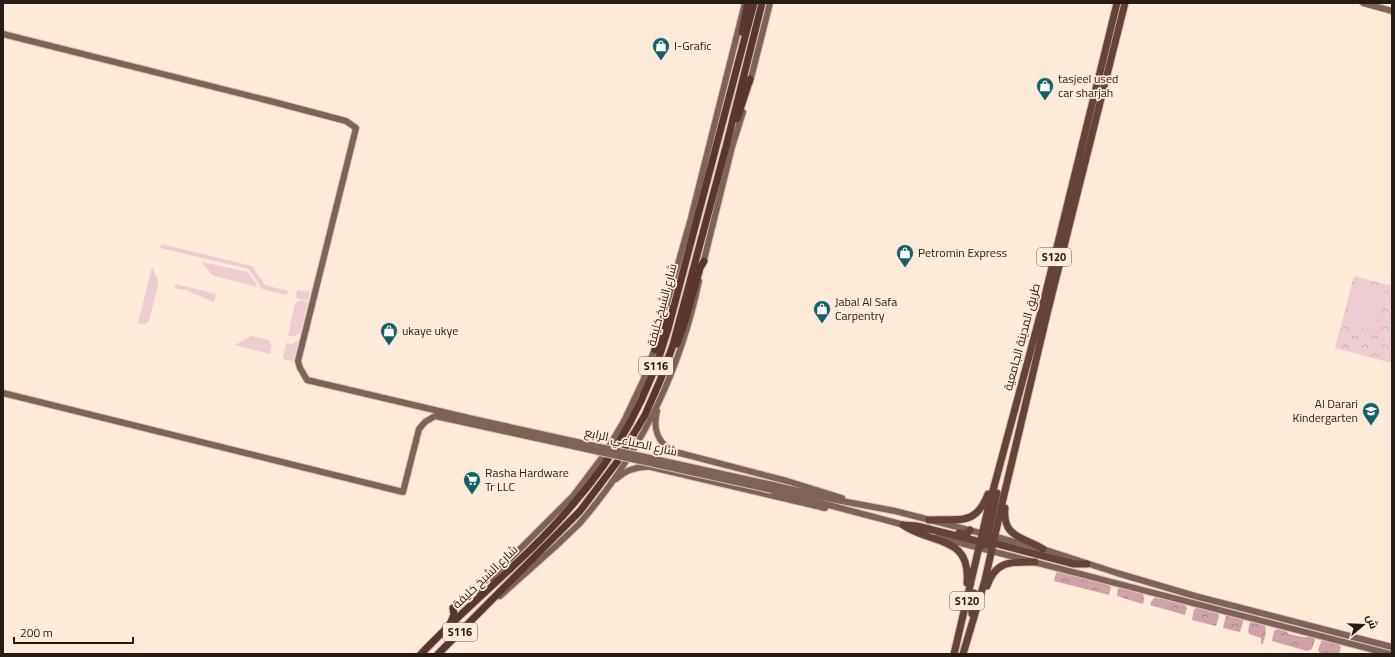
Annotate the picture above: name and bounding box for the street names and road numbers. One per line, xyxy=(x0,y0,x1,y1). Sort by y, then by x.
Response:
road number: S120 xyxy=(1037,248,1071,266)
street label: شارع الشيخ خليفة xyxy=(641,261,682,348)
street label: طريق المدينة الجامعية xyxy=(998,281,1045,393)
road number: S116 xyxy=(639,357,673,375)
street label: شارع الصناعي الرابع xyxy=(583,422,679,462)
street label: شارع الشيخ خليفة xyxy=(448,540,522,613)
road number: S120 xyxy=(950,592,984,610)
road number: S116 xyxy=(443,623,477,641)

